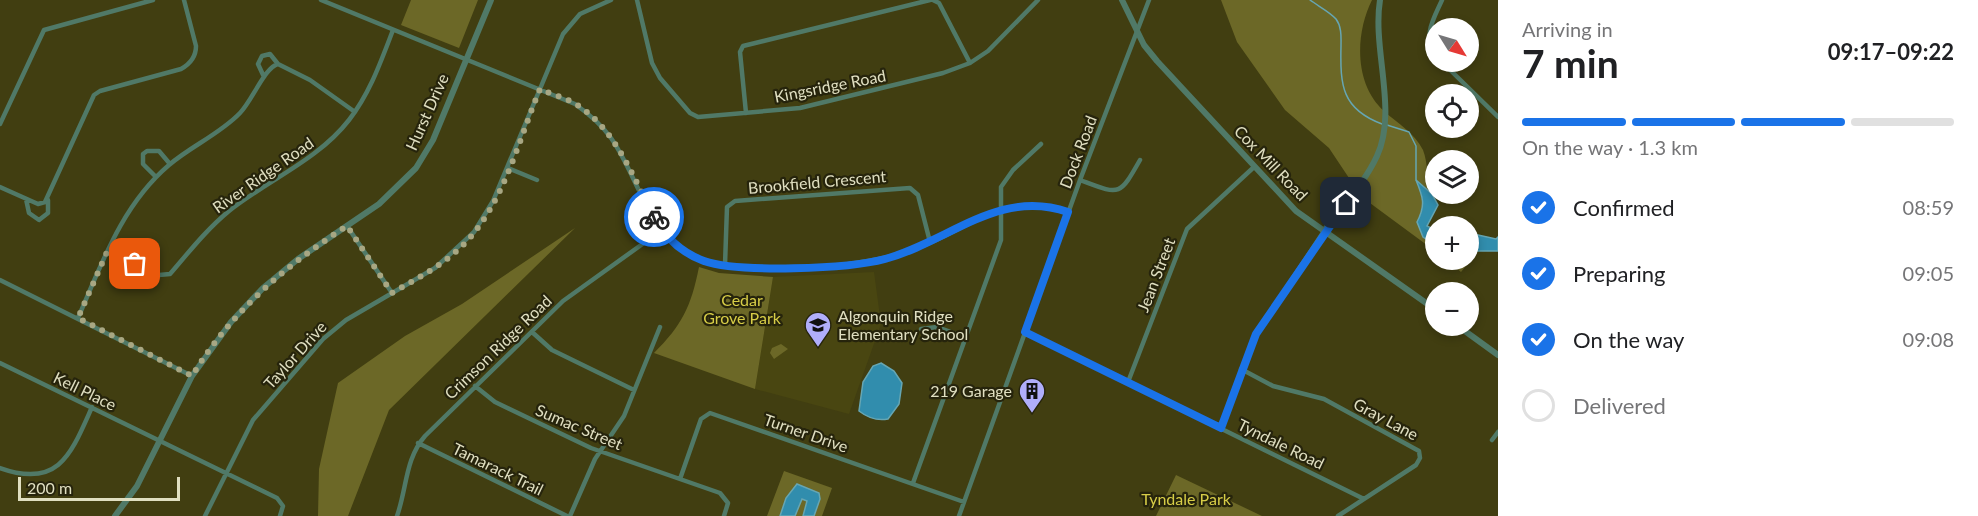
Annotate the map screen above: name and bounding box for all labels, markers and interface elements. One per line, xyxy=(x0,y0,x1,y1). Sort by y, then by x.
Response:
text: Arriving in xyxy=(1522,17,1613,41)
north arrow xyxy=(1425,18,1479,72)
map controls xyxy=(1425,18,1479,336)
text: 09:17–09:22 xyxy=(1828,38,1954,65)
text: 7 min xyxy=(1522,40,1619,86)
street label: Kingsridge Road xyxy=(772,65,887,106)
street label: Hurst Drive xyxy=(401,71,452,153)
button: locate xyxy=(1425,84,1479,138)
street label: Dock Road xyxy=(1055,113,1100,191)
street label: Cox Mill Road xyxy=(1231,121,1312,204)
street label: River Ridge Road xyxy=(209,133,317,216)
text: On the way · 1.3 km xyxy=(1522,135,1698,159)
button: layers xyxy=(1425,150,1479,204)
street label: Brookfield Crescent xyxy=(747,166,887,197)
pin xyxy=(1320,177,1371,228)
icon: home xyxy=(1329,186,1362,219)
courier xyxy=(624,187,684,247)
icon: check xyxy=(1522,191,1555,224)
text: Confirmed xyxy=(1573,194,1675,221)
text: 08:59 xyxy=(1903,195,1954,219)
icon: bike xyxy=(638,201,671,234)
button: + xyxy=(1425,216,1479,270)
street label: Jean Street xyxy=(1133,235,1178,315)
pin xyxy=(109,238,160,289)
icon: bag xyxy=(118,247,151,280)
icon: check xyxy=(1522,257,1555,290)
text: Preparing xyxy=(1573,260,1665,287)
text: 09:05 xyxy=(1903,261,1954,285)
button: − xyxy=(1425,282,1479,336)
park label: Cedar Grove Park xyxy=(703,290,782,327)
street label: Crimson Ridge Road xyxy=(440,291,555,403)
place label: Algonquin Ridge Elementary School xyxy=(838,306,968,343)
school or university icon: Algonquin Ridge Elementary School xyxy=(803,310,833,348)
street label: Taylor Drive xyxy=(259,317,330,392)
icon: check xyxy=(1522,323,1555,356)
text: On the way xyxy=(1573,326,1684,353)
text: 09:08 xyxy=(1903,327,1954,351)
street label: Kell Place xyxy=(51,367,120,414)
building icon: 219 Garage xyxy=(1017,376,1047,414)
place label: 219 Garage xyxy=(930,381,1012,400)
text: Delivered xyxy=(1573,392,1666,419)
street label: Gray Lane xyxy=(1351,394,1422,443)
street label: Sumac Street xyxy=(533,400,626,453)
street label: Turner Drive xyxy=(762,409,851,456)
street label: Tyndale Road xyxy=(1235,414,1328,473)
street label: Tamarack Trail xyxy=(450,438,547,499)
scale bar xyxy=(18,474,180,502)
text: 200 m xyxy=(27,478,72,497)
park label: Tyndale Park xyxy=(1141,489,1232,508)

